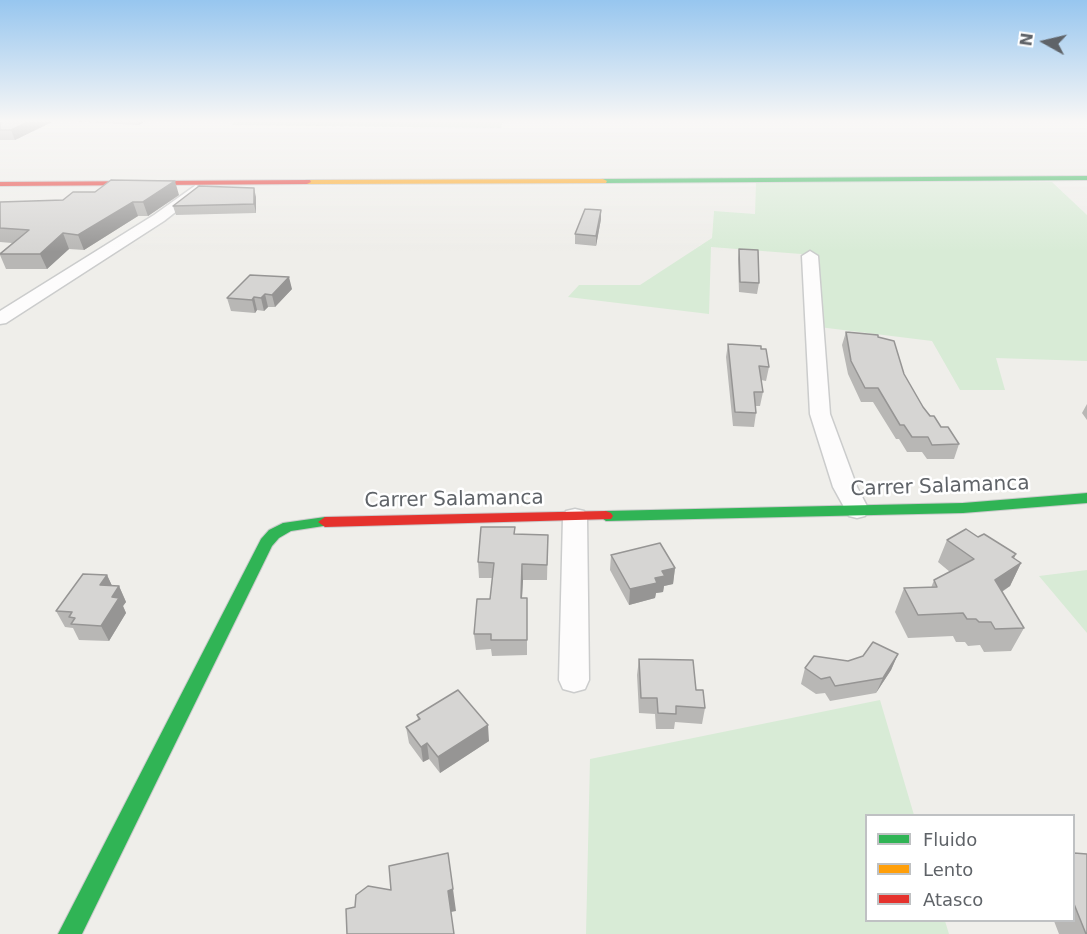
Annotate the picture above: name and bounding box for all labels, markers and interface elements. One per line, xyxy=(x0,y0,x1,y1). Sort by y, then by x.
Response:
north arrow xyxy=(1015,12,1075,72)
text: N xyxy=(1016,31,1037,47)
street label: Carrer Salamanca xyxy=(850,472,1030,502)
street label: Carrer Salamanca xyxy=(364,486,544,514)
legend xyxy=(865,814,1075,922)
text: Fluido xyxy=(923,829,977,850)
text: Lento xyxy=(923,859,973,880)
text: Atasco xyxy=(923,889,983,910)

